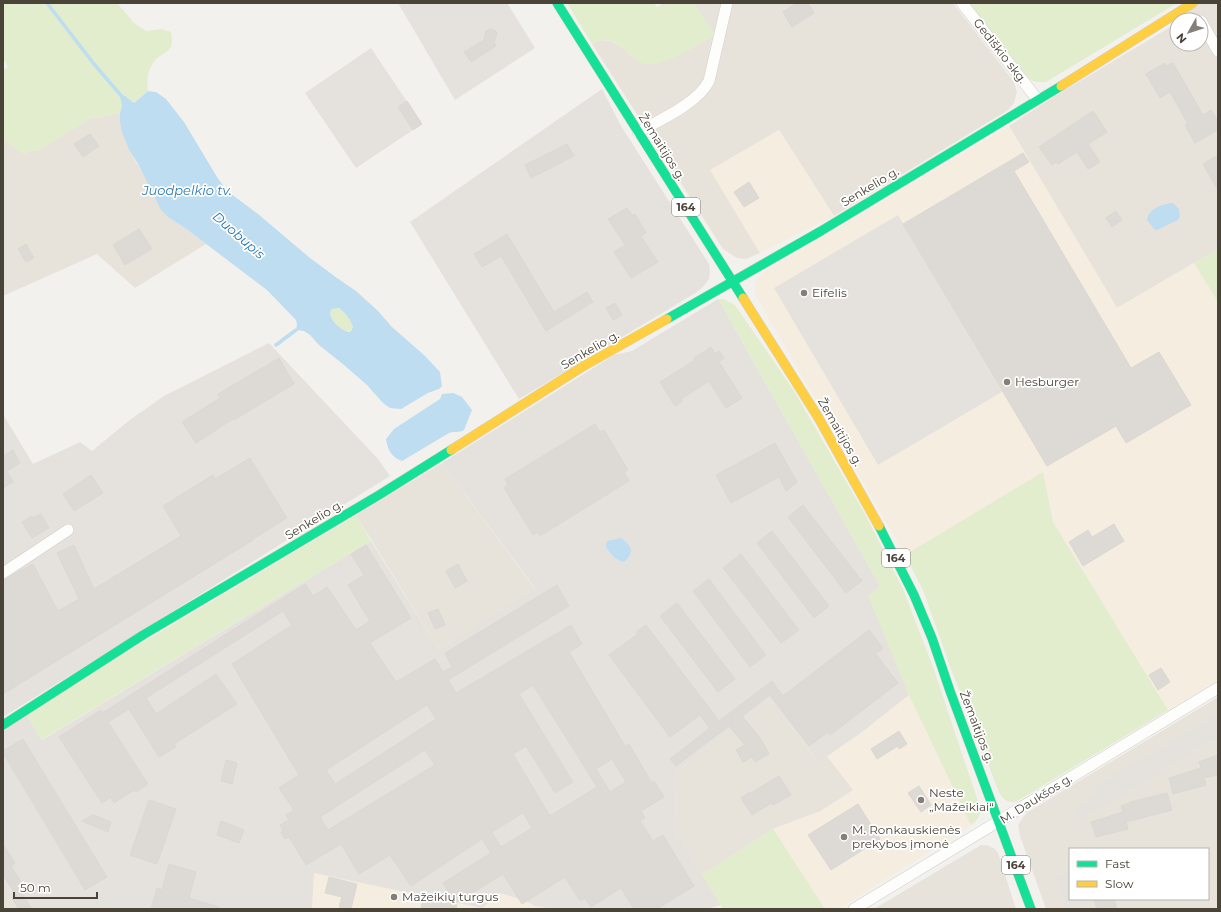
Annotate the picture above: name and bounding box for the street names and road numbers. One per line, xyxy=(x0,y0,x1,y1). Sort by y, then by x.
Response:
street label: Gediškio skg. xyxy=(970,15,1030,86)
street label: Žemaitijos g. xyxy=(636,110,689,183)
street label: Senkelio g. xyxy=(838,163,901,210)
road number: 164 xyxy=(672,198,700,216)
street label: Senkelio g. xyxy=(558,327,622,372)
street label: Žemaitijos g. xyxy=(815,395,866,469)
street label: Senkelio g. xyxy=(282,496,345,543)
road number: 164 xyxy=(882,549,910,567)
street label: Žemaitijos g. xyxy=(957,688,998,765)
street label: M. Daukšos g. xyxy=(997,770,1075,827)
road number: 164 xyxy=(1002,856,1030,874)

